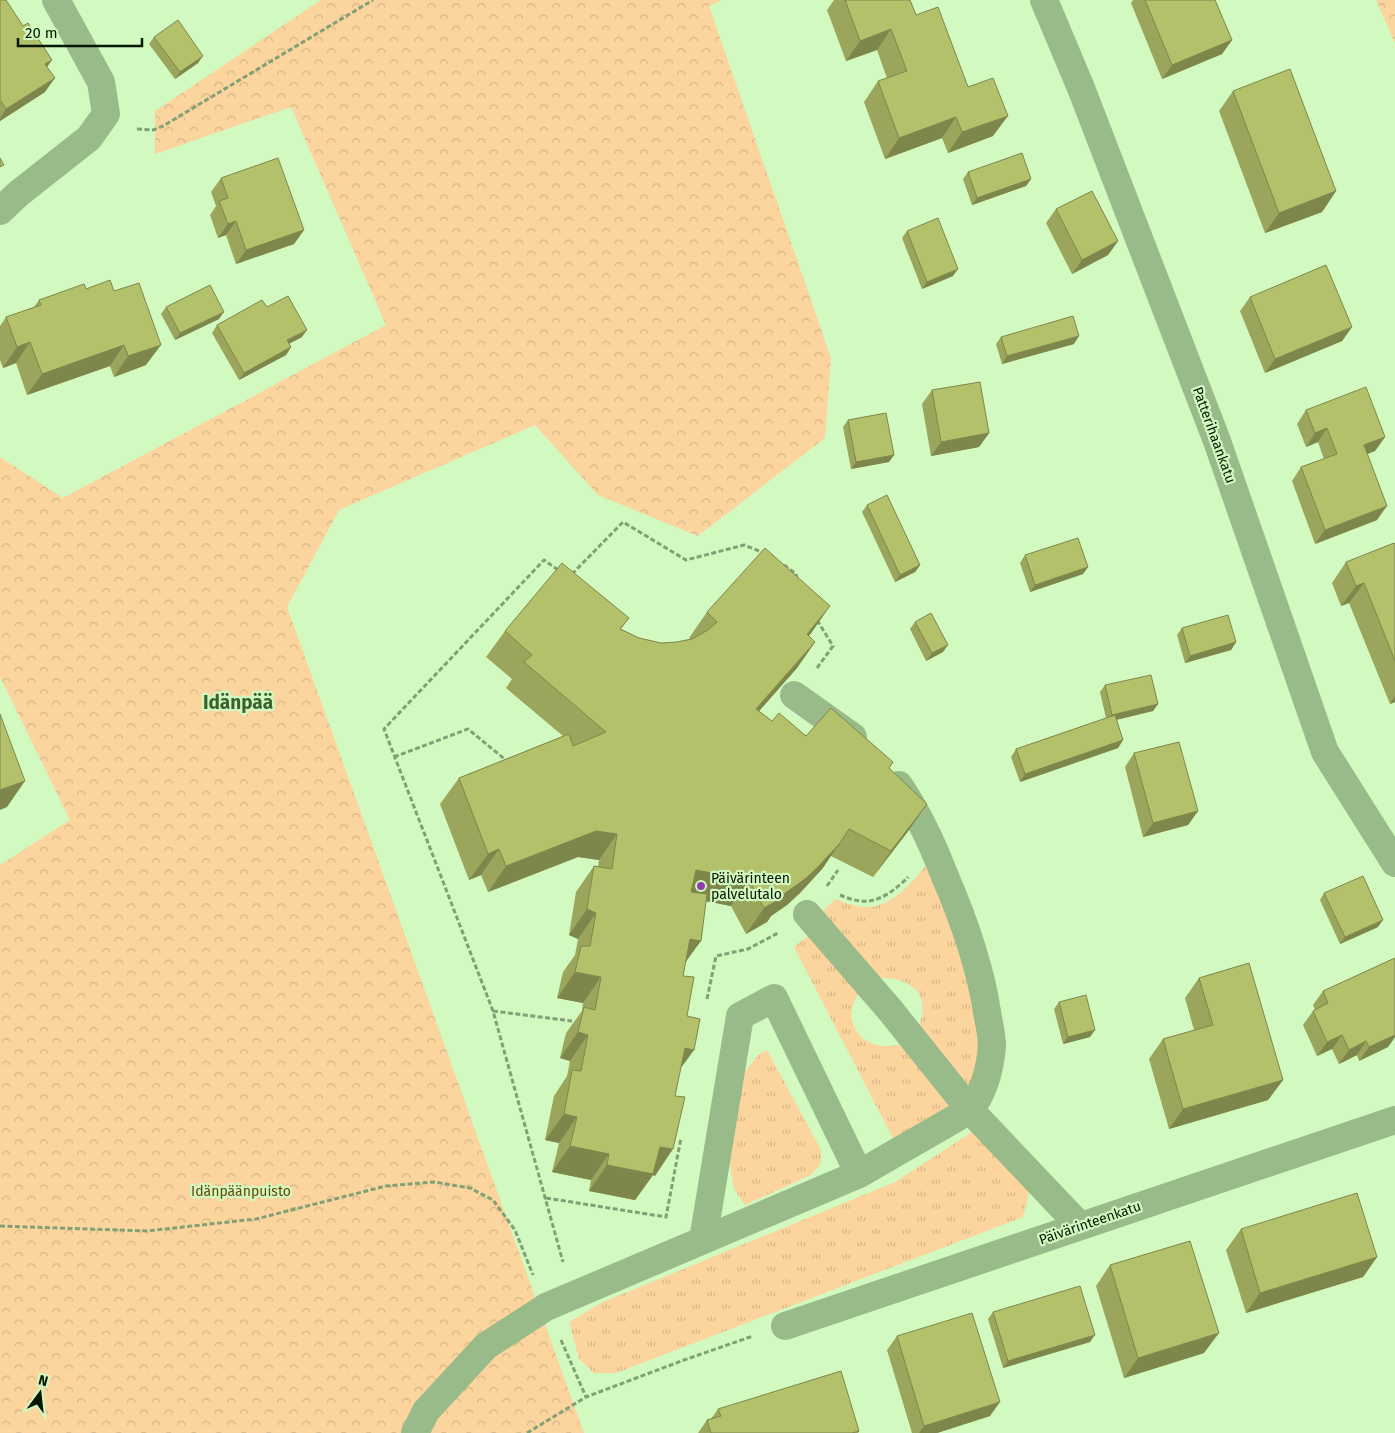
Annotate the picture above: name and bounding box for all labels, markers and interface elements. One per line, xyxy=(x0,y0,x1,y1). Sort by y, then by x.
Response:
scale bar xyxy=(18,15,141,47)
text: 20 m xyxy=(25,24,58,42)
street label: Patterihaankatu xyxy=(1189,385,1239,485)
district label: Idänpää xyxy=(203,691,273,714)
place label: Päivärinteen palvelutalo xyxy=(711,870,790,903)
marker: Päivärinteen palvelutalo xyxy=(695,880,707,892)
park label: Idänpäänpuisto xyxy=(191,1183,291,1200)
street label: Päivärinteenkatu xyxy=(1037,1198,1143,1248)
north arrow xyxy=(15,1368,65,1418)
text: N xyxy=(37,1372,50,1390)

